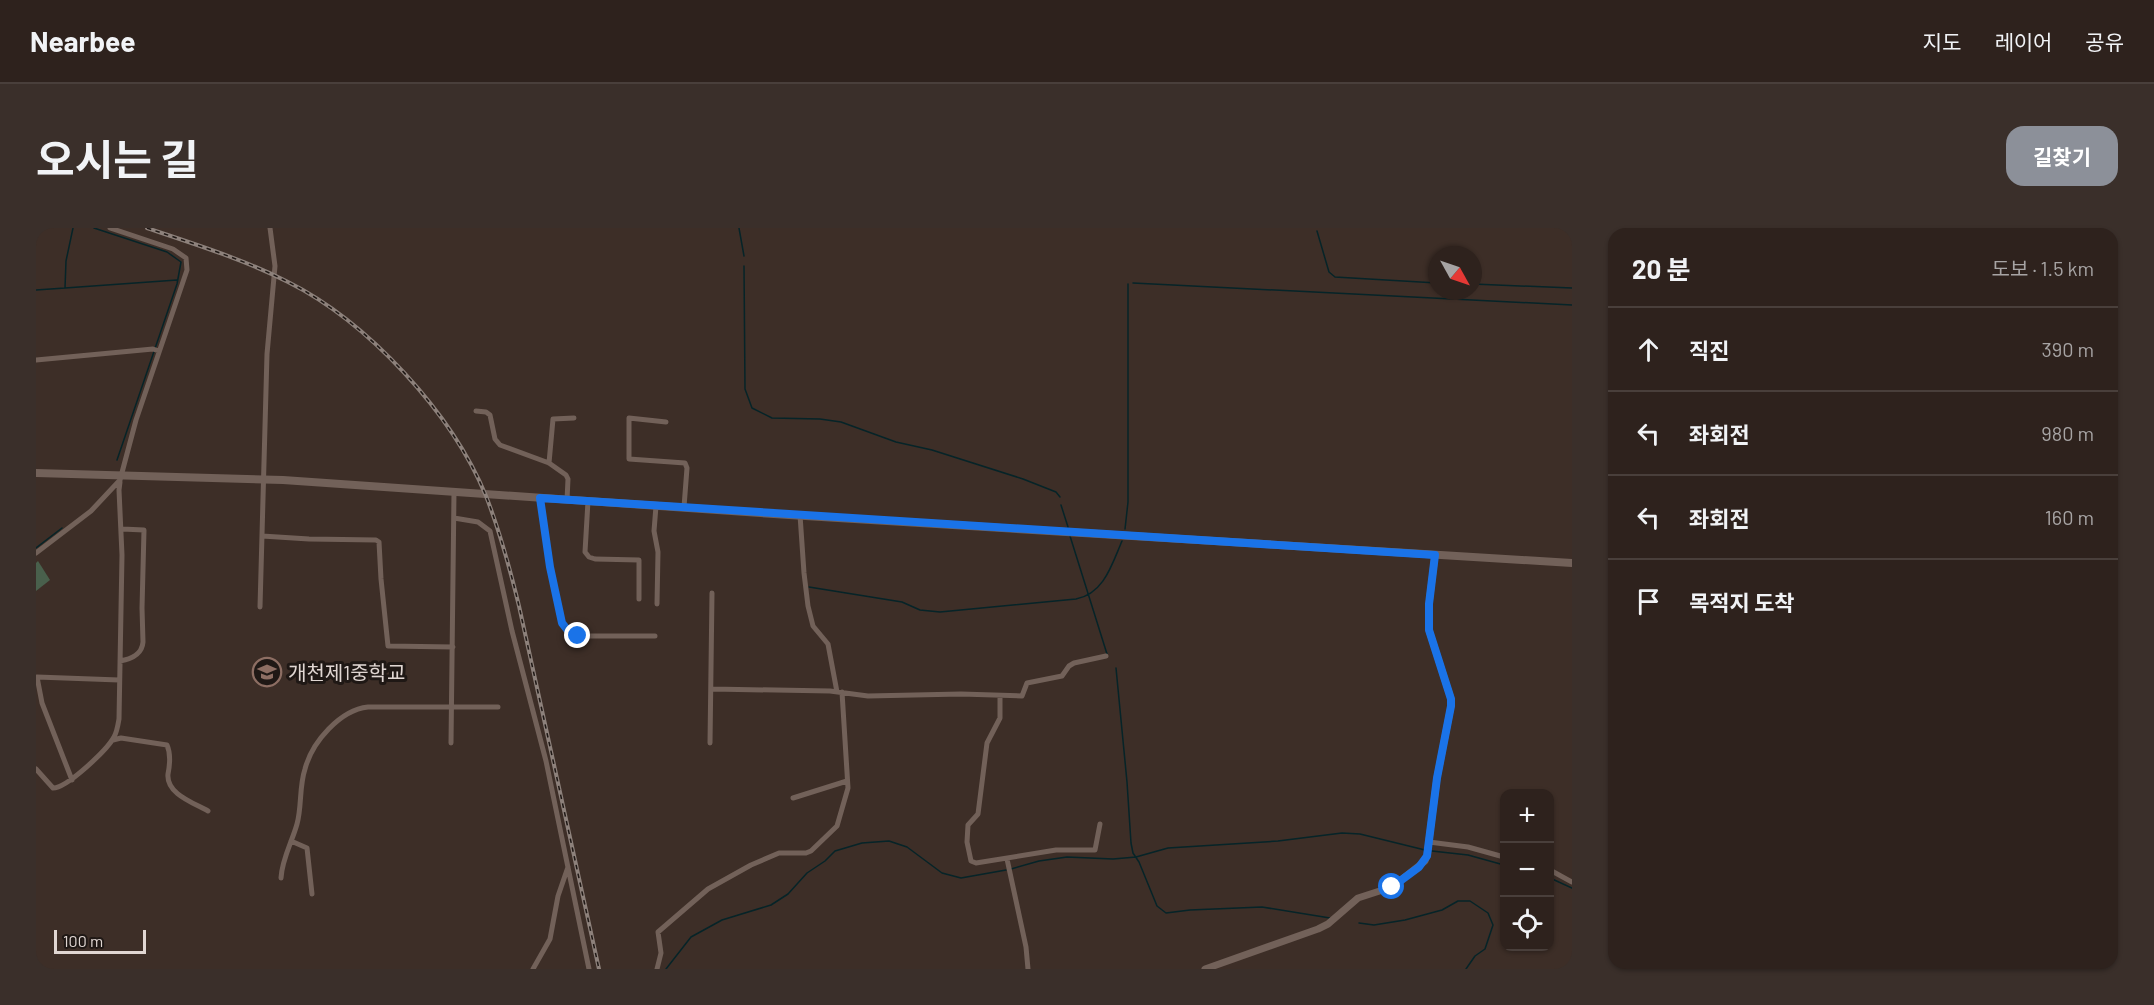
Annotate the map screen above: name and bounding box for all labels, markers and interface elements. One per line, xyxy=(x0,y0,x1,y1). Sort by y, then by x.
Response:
text: Nearbee xyxy=(30,24,136,58)
text: 지도 xyxy=(1923,29,1961,54)
text: 레이어 xyxy=(1994,29,2052,54)
text: 공유 xyxy=(2085,29,2124,54)
button: 길찾기 xyxy=(2006,126,2118,186)
text: 오시는 길 xyxy=(36,133,199,183)
north arrow xyxy=(1428,246,1482,300)
text: 20 분 xyxy=(1632,253,1691,284)
text: 도보 · 1.5 km xyxy=(1992,256,2094,280)
icon: ahead xyxy=(1632,333,1665,366)
text: 직진 xyxy=(1689,337,1729,363)
text: 390 m xyxy=(2041,337,2094,361)
icon: left xyxy=(1632,417,1665,450)
text: 좌회전 xyxy=(1689,421,1750,447)
text: 980 m xyxy=(2041,421,2094,445)
icon: left xyxy=(1632,501,1665,534)
text: 좌회전 xyxy=(1689,505,1750,531)
text: 160 m xyxy=(2045,505,2094,529)
icon: arrive xyxy=(1632,585,1665,618)
text: 목적지 도착 xyxy=(1689,589,1795,615)
route end xyxy=(564,622,590,648)
school or university icon: 개천제1중학교 xyxy=(251,656,283,688)
place label: 개천제1중학교 xyxy=(288,660,405,684)
map controls xyxy=(1500,789,1554,951)
button: + xyxy=(1500,789,1554,843)
button: − xyxy=(1500,843,1554,897)
route start xyxy=(1378,873,1404,899)
button: locate xyxy=(1500,897,1554,951)
scale bar xyxy=(54,927,146,954)
text: 100 m xyxy=(63,931,103,950)

